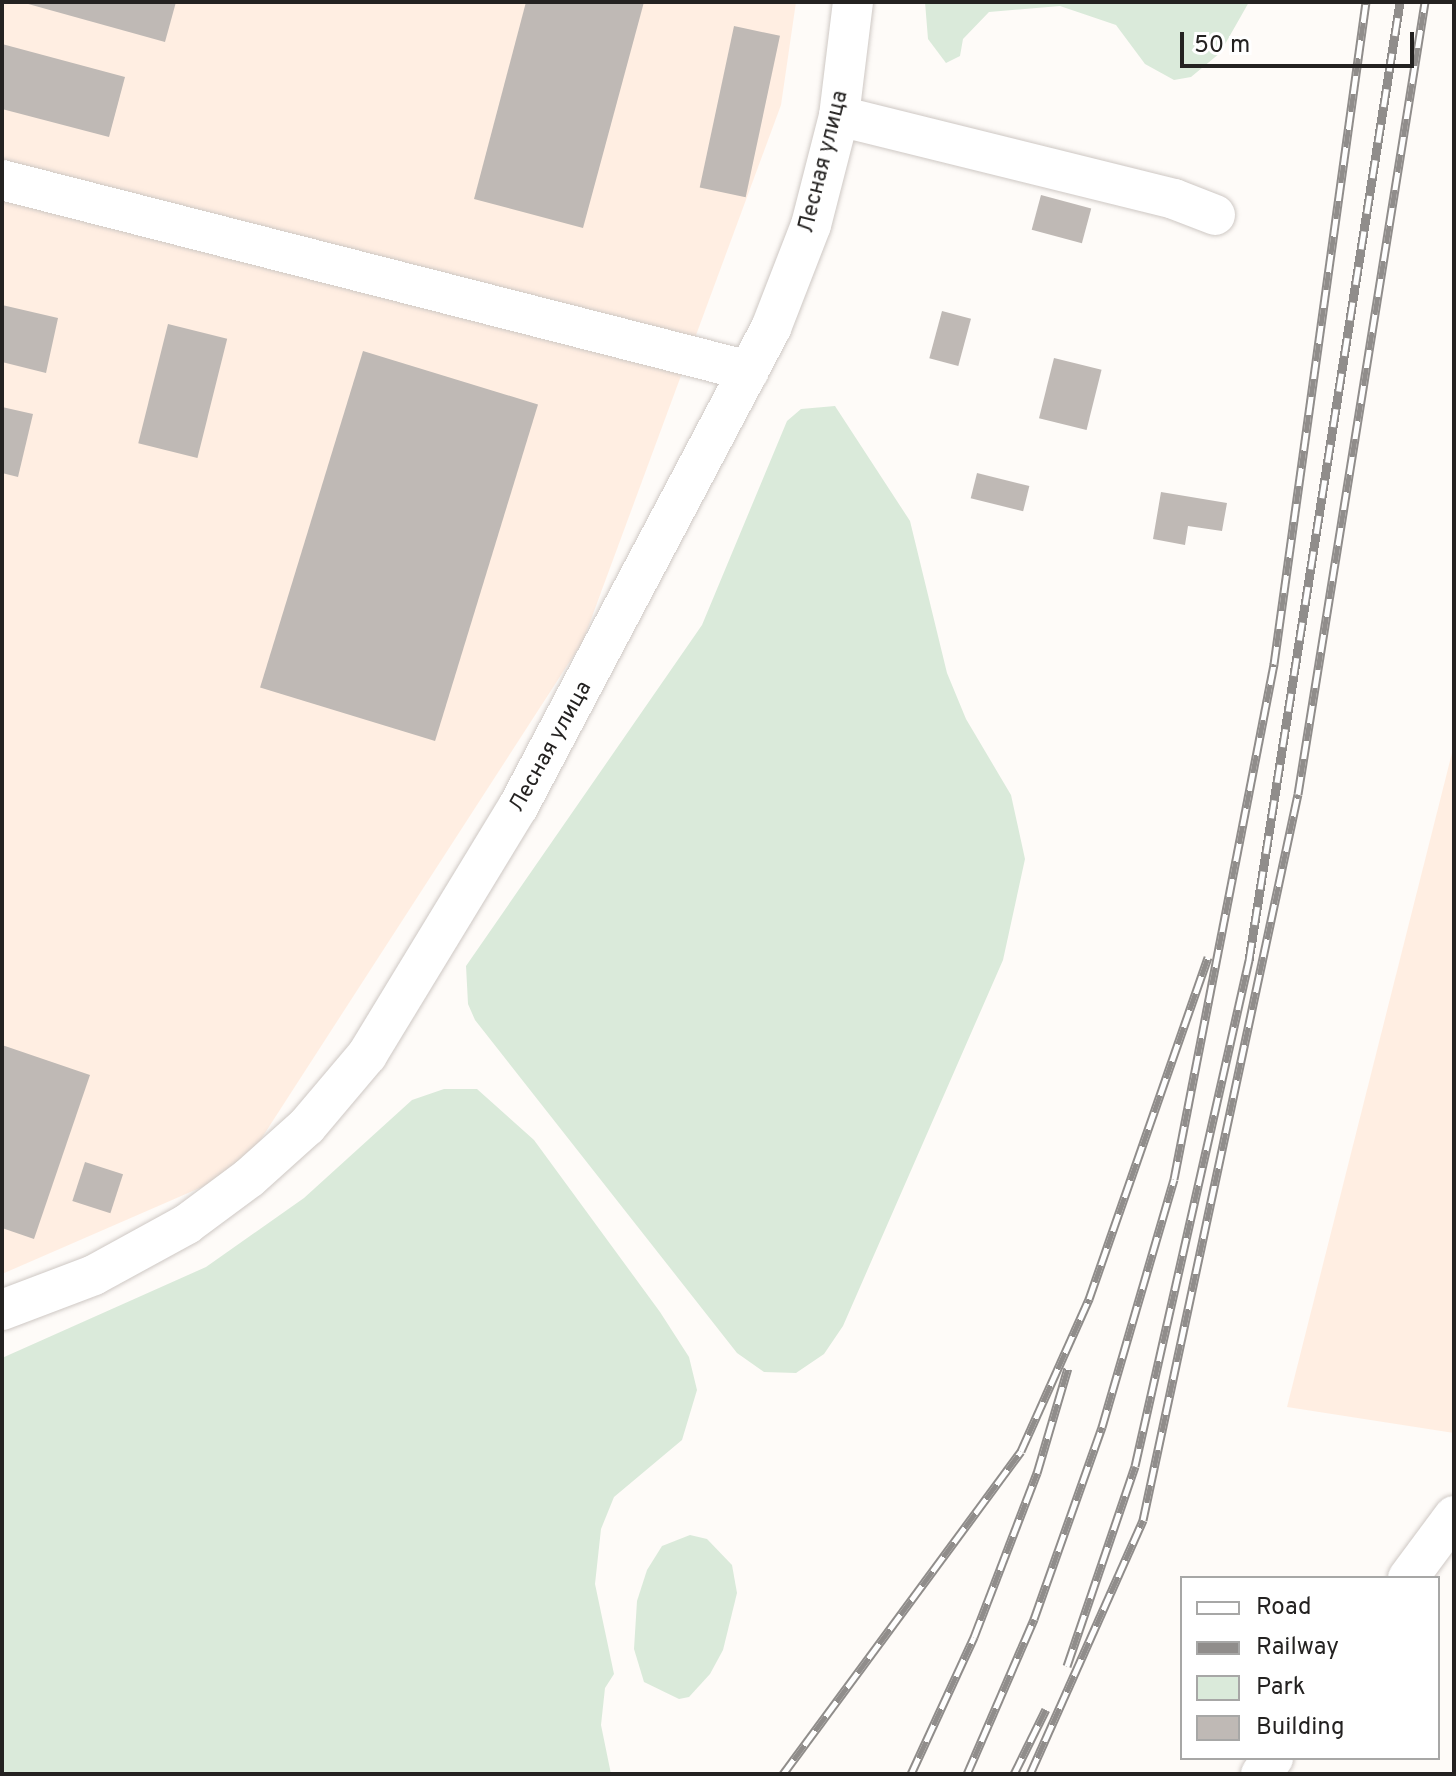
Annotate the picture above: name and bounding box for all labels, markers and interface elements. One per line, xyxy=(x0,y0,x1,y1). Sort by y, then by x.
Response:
scale bar xyxy=(1184,16,1418,66)
text: 50 m xyxy=(1194,31,1250,61)
street label: Лесная улица xyxy=(794,88,854,236)
street label: Лесная улица xyxy=(504,677,598,817)
legend xyxy=(1180,1576,1440,1760)
text: Road xyxy=(1256,1593,1312,1623)
text: Railway xyxy=(1256,1633,1339,1663)
text: Park xyxy=(1256,1673,1306,1703)
text: Building xyxy=(1256,1713,1345,1743)

